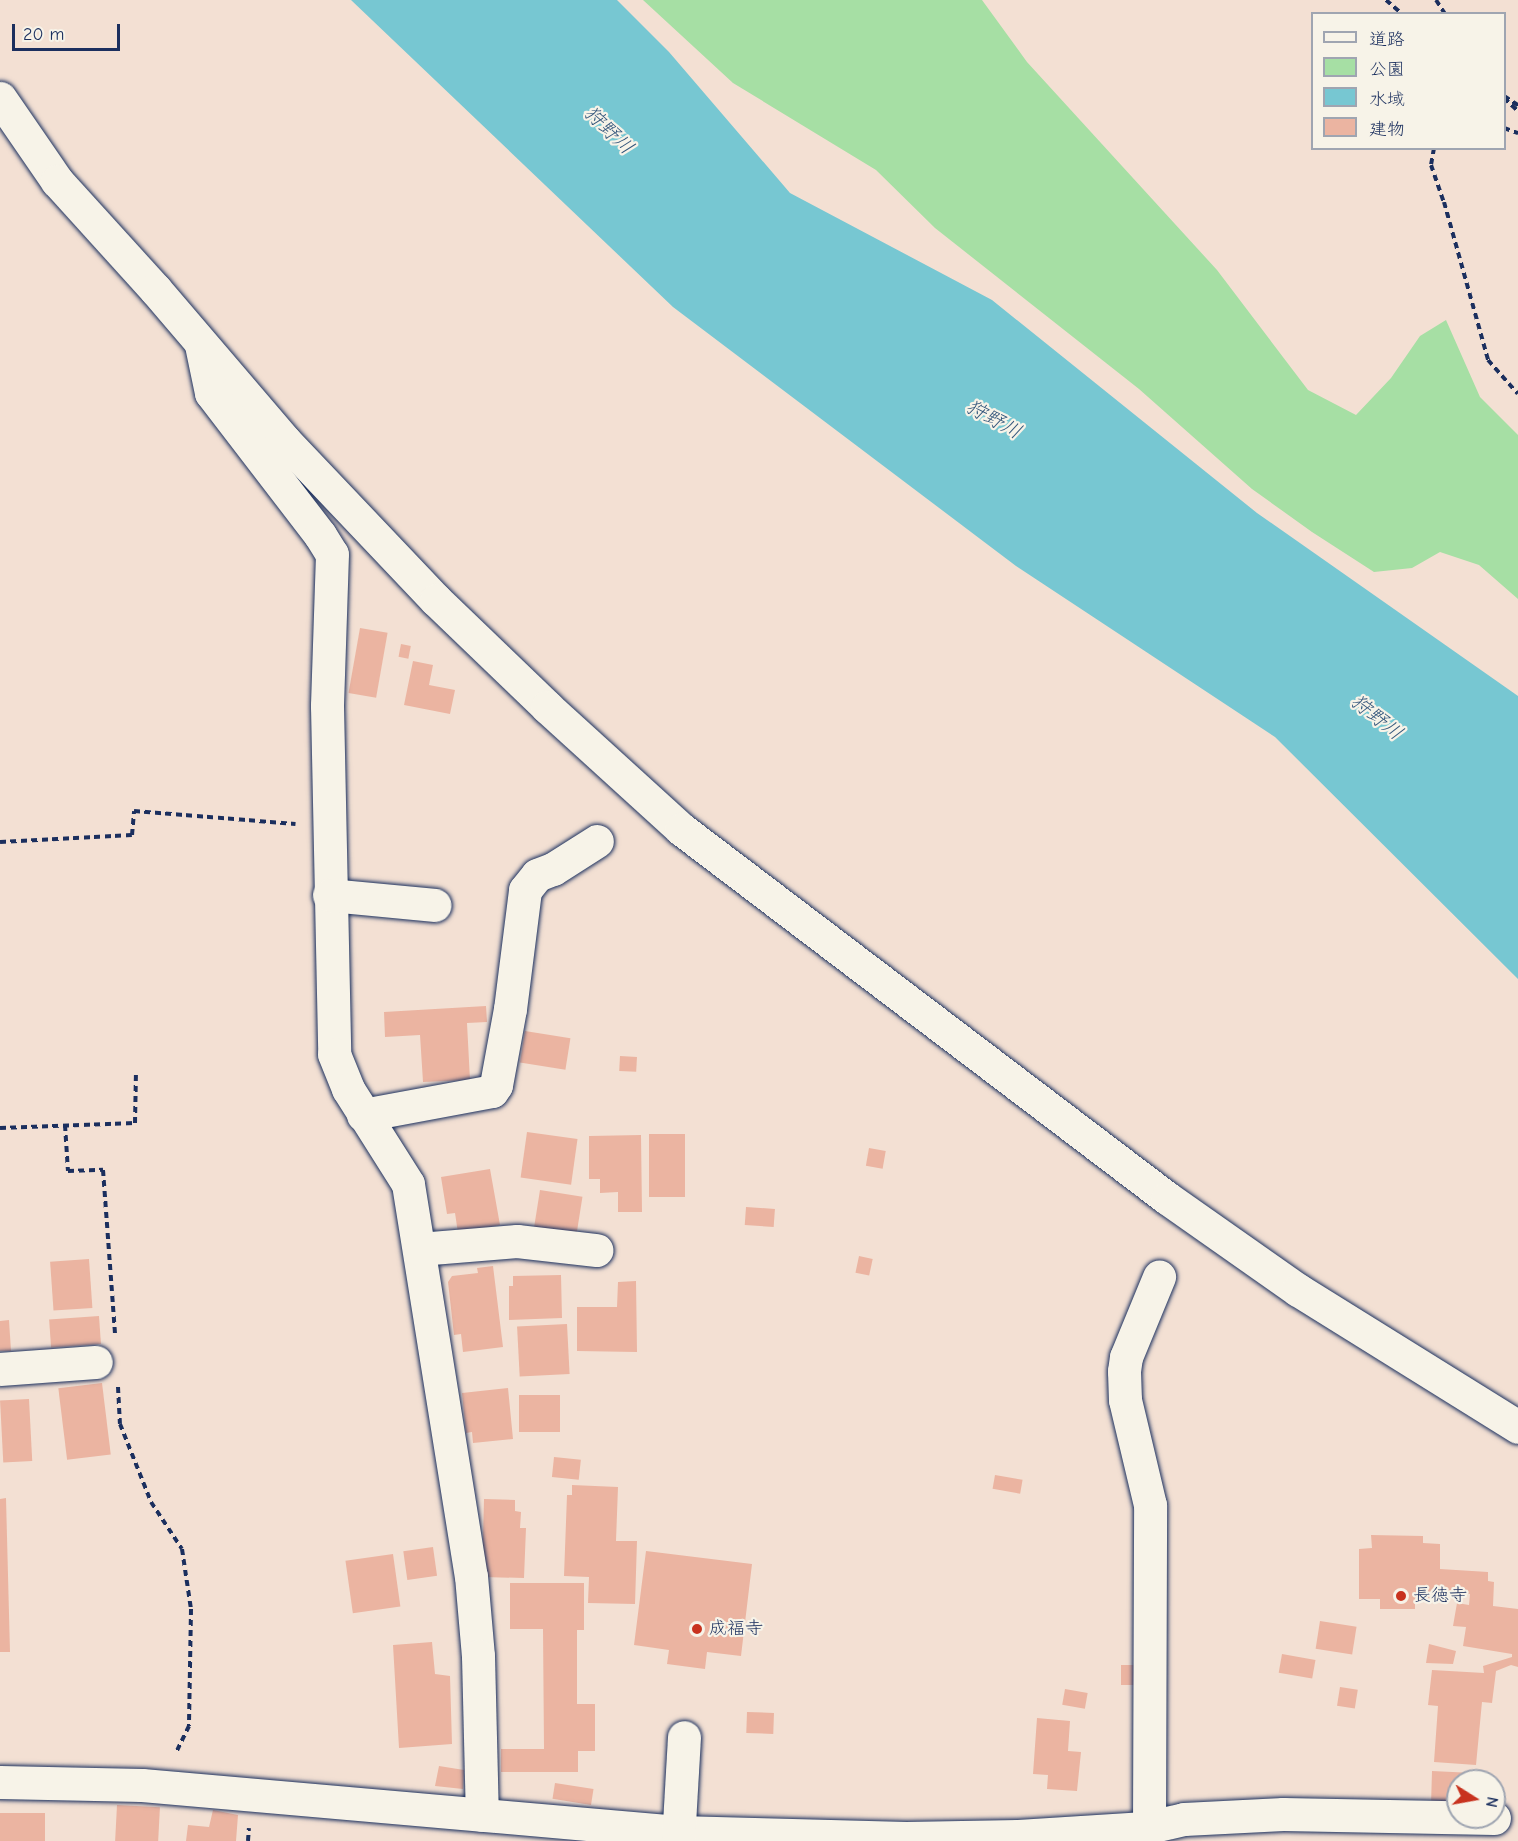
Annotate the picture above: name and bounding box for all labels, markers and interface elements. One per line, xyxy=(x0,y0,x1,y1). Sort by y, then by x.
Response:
scale bar xyxy=(15,12,123,50)
legend xyxy=(1311,12,1506,150)
text: 20 m xyxy=(23,24,64,45)
text: 道路 xyxy=(1369,29,1405,50)
text: 公園 xyxy=(1369,59,1405,80)
text: 水域 xyxy=(1369,89,1405,110)
water label: 狩野川 xyxy=(579,101,639,159)
text: 建物 xyxy=(1369,119,1405,140)
water label: 狩野川 xyxy=(962,394,1026,444)
water label: 狩野川 xyxy=(1346,689,1408,745)
place label: 長徳寺 xyxy=(1413,1585,1467,1607)
marker: 長徳寺 xyxy=(1394,1589,1408,1603)
place label: 成福寺 xyxy=(709,1618,763,1640)
marker: 成福寺 xyxy=(690,1622,704,1636)
north arrow xyxy=(1446,1769,1506,1829)
text: N xyxy=(1482,1795,1502,1809)

